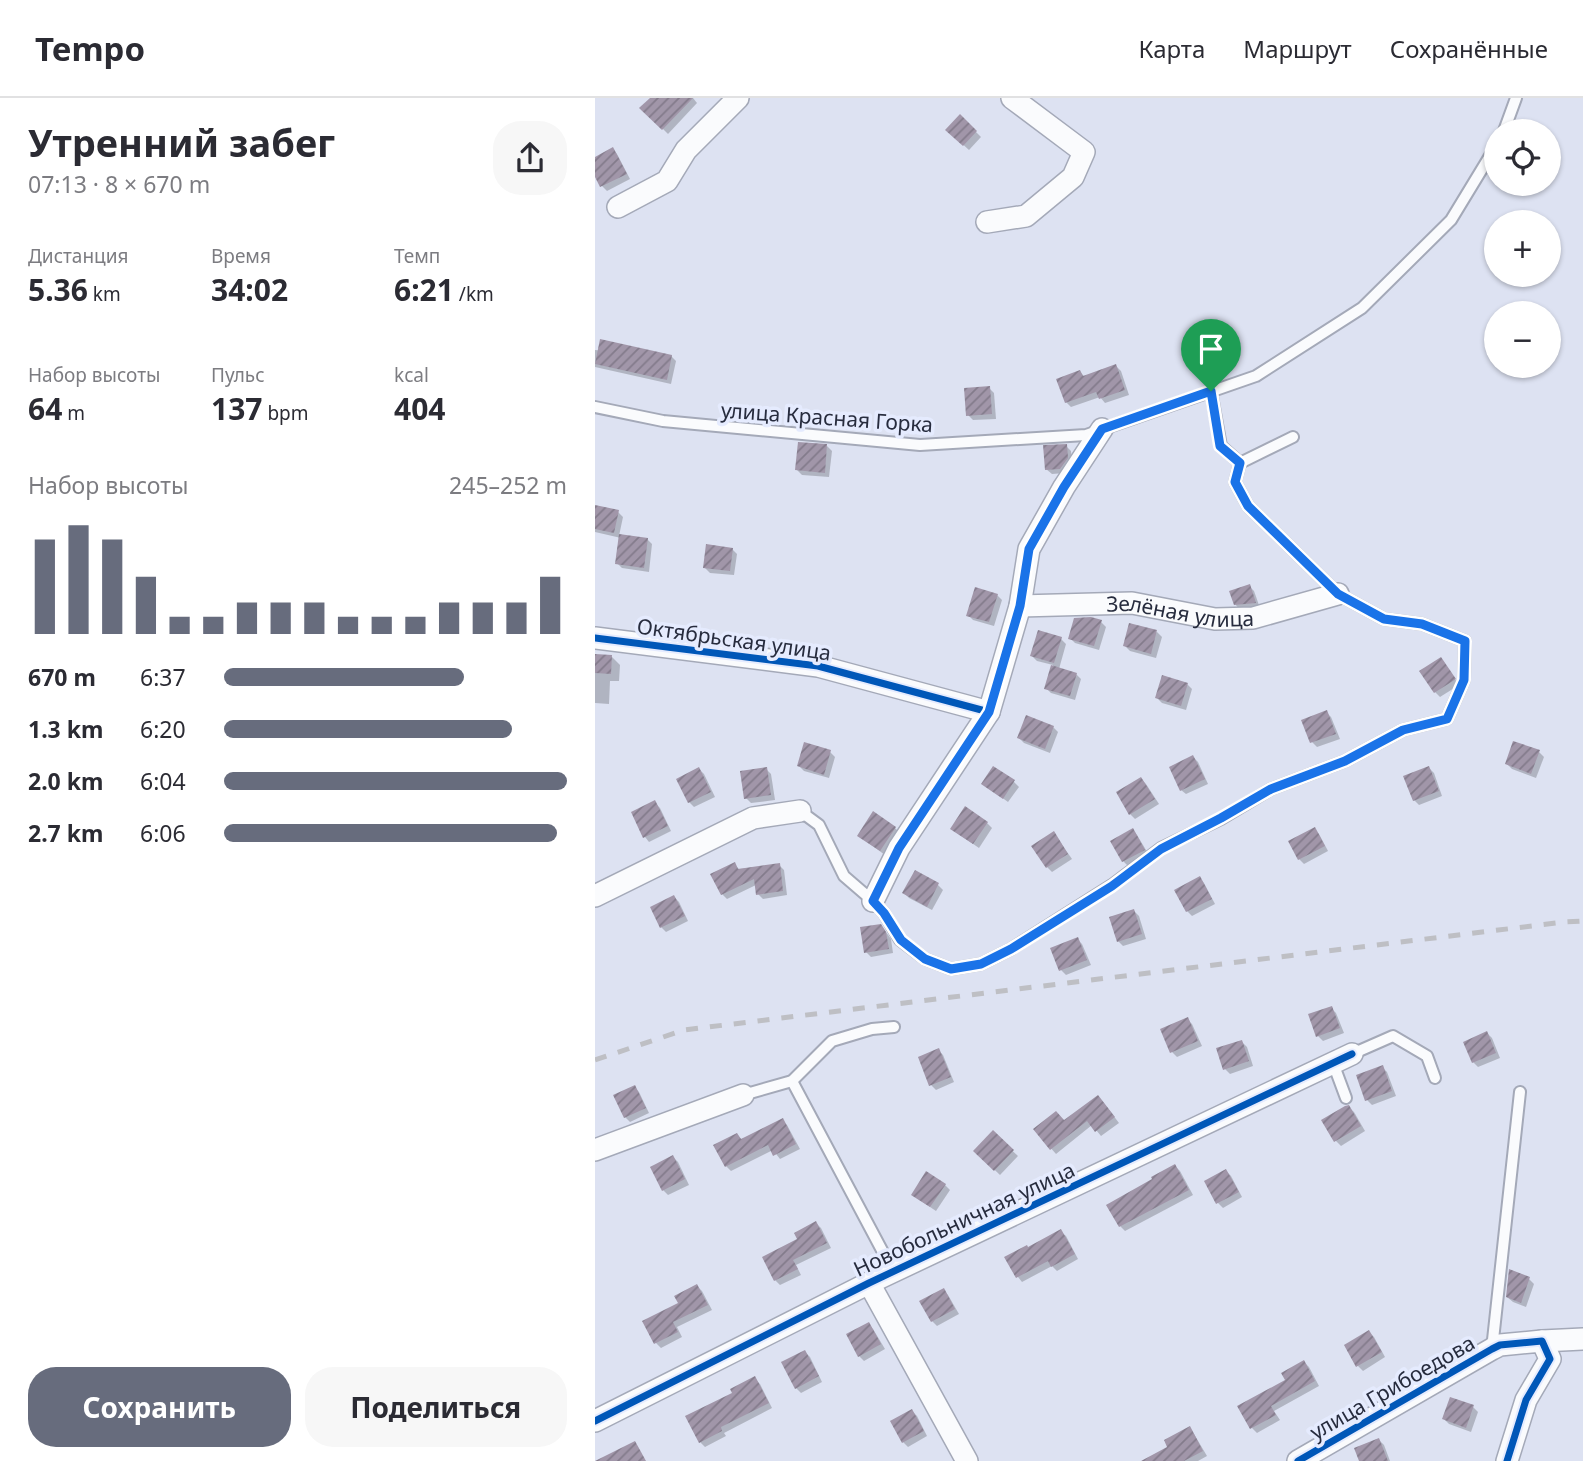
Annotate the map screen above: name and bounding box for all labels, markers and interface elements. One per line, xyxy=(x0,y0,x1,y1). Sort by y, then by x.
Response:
text: Tempo xyxy=(35,26,145,71)
text: Карта xyxy=(1138,32,1205,65)
text: Маршрут xyxy=(1243,32,1352,65)
text: Сохранённые xyxy=(1390,32,1548,65)
text: Утренний забег xyxy=(28,116,335,168)
map controls xyxy=(1484,119,1561,378)
button: locate xyxy=(1484,119,1561,196)
button: share xyxy=(493,121,567,195)
text: 07:13 · 8 × 670 m xyxy=(28,168,210,200)
button: + xyxy=(1484,210,1561,287)
text: Дистанция xyxy=(28,243,128,269)
text: Время xyxy=(211,243,271,269)
text: Темп xyxy=(394,243,440,269)
text: 5.36 xyxy=(28,269,88,310)
text: 34:02 xyxy=(211,269,288,310)
text: 6:21 xyxy=(394,269,454,310)
text: km xyxy=(88,281,121,307)
text: /km xyxy=(454,281,494,307)
button: − xyxy=(1484,301,1561,378)
pin xyxy=(1181,319,1241,391)
icon: arrive xyxy=(1192,330,1230,368)
text: Набор высоты xyxy=(28,362,160,388)
text: Пульс xyxy=(211,362,265,388)
text: kcal xyxy=(394,362,429,388)
text: 64 xyxy=(28,388,62,429)
text: 137 xyxy=(211,388,262,429)
text: 404 xyxy=(394,388,445,429)
street label: улица Красная Горка xyxy=(720,396,934,438)
text: m xyxy=(62,400,85,426)
text: bpm xyxy=(262,400,309,426)
text: Набор высоты xyxy=(28,469,188,501)
text: 245–252 m xyxy=(449,469,567,501)
street label: Зелёная улица xyxy=(1106,589,1254,633)
street label: Октябрьская улица xyxy=(635,612,833,666)
text: 670 m xyxy=(28,661,96,693)
text: 6:37 xyxy=(140,661,186,693)
text: 1.3 km xyxy=(28,713,103,745)
text: 6:20 xyxy=(140,713,186,745)
text: 2.0 km xyxy=(28,765,103,797)
text: 6:04 xyxy=(140,765,186,797)
text: 2.7 km xyxy=(28,817,103,849)
text: 6:06 xyxy=(140,817,186,849)
street label: Новобольничная улица xyxy=(849,1155,1079,1283)
street label: улица Грибоедова xyxy=(1304,1328,1480,1446)
button: Сохранить xyxy=(28,1367,291,1447)
button: Поделиться xyxy=(305,1367,567,1447)

